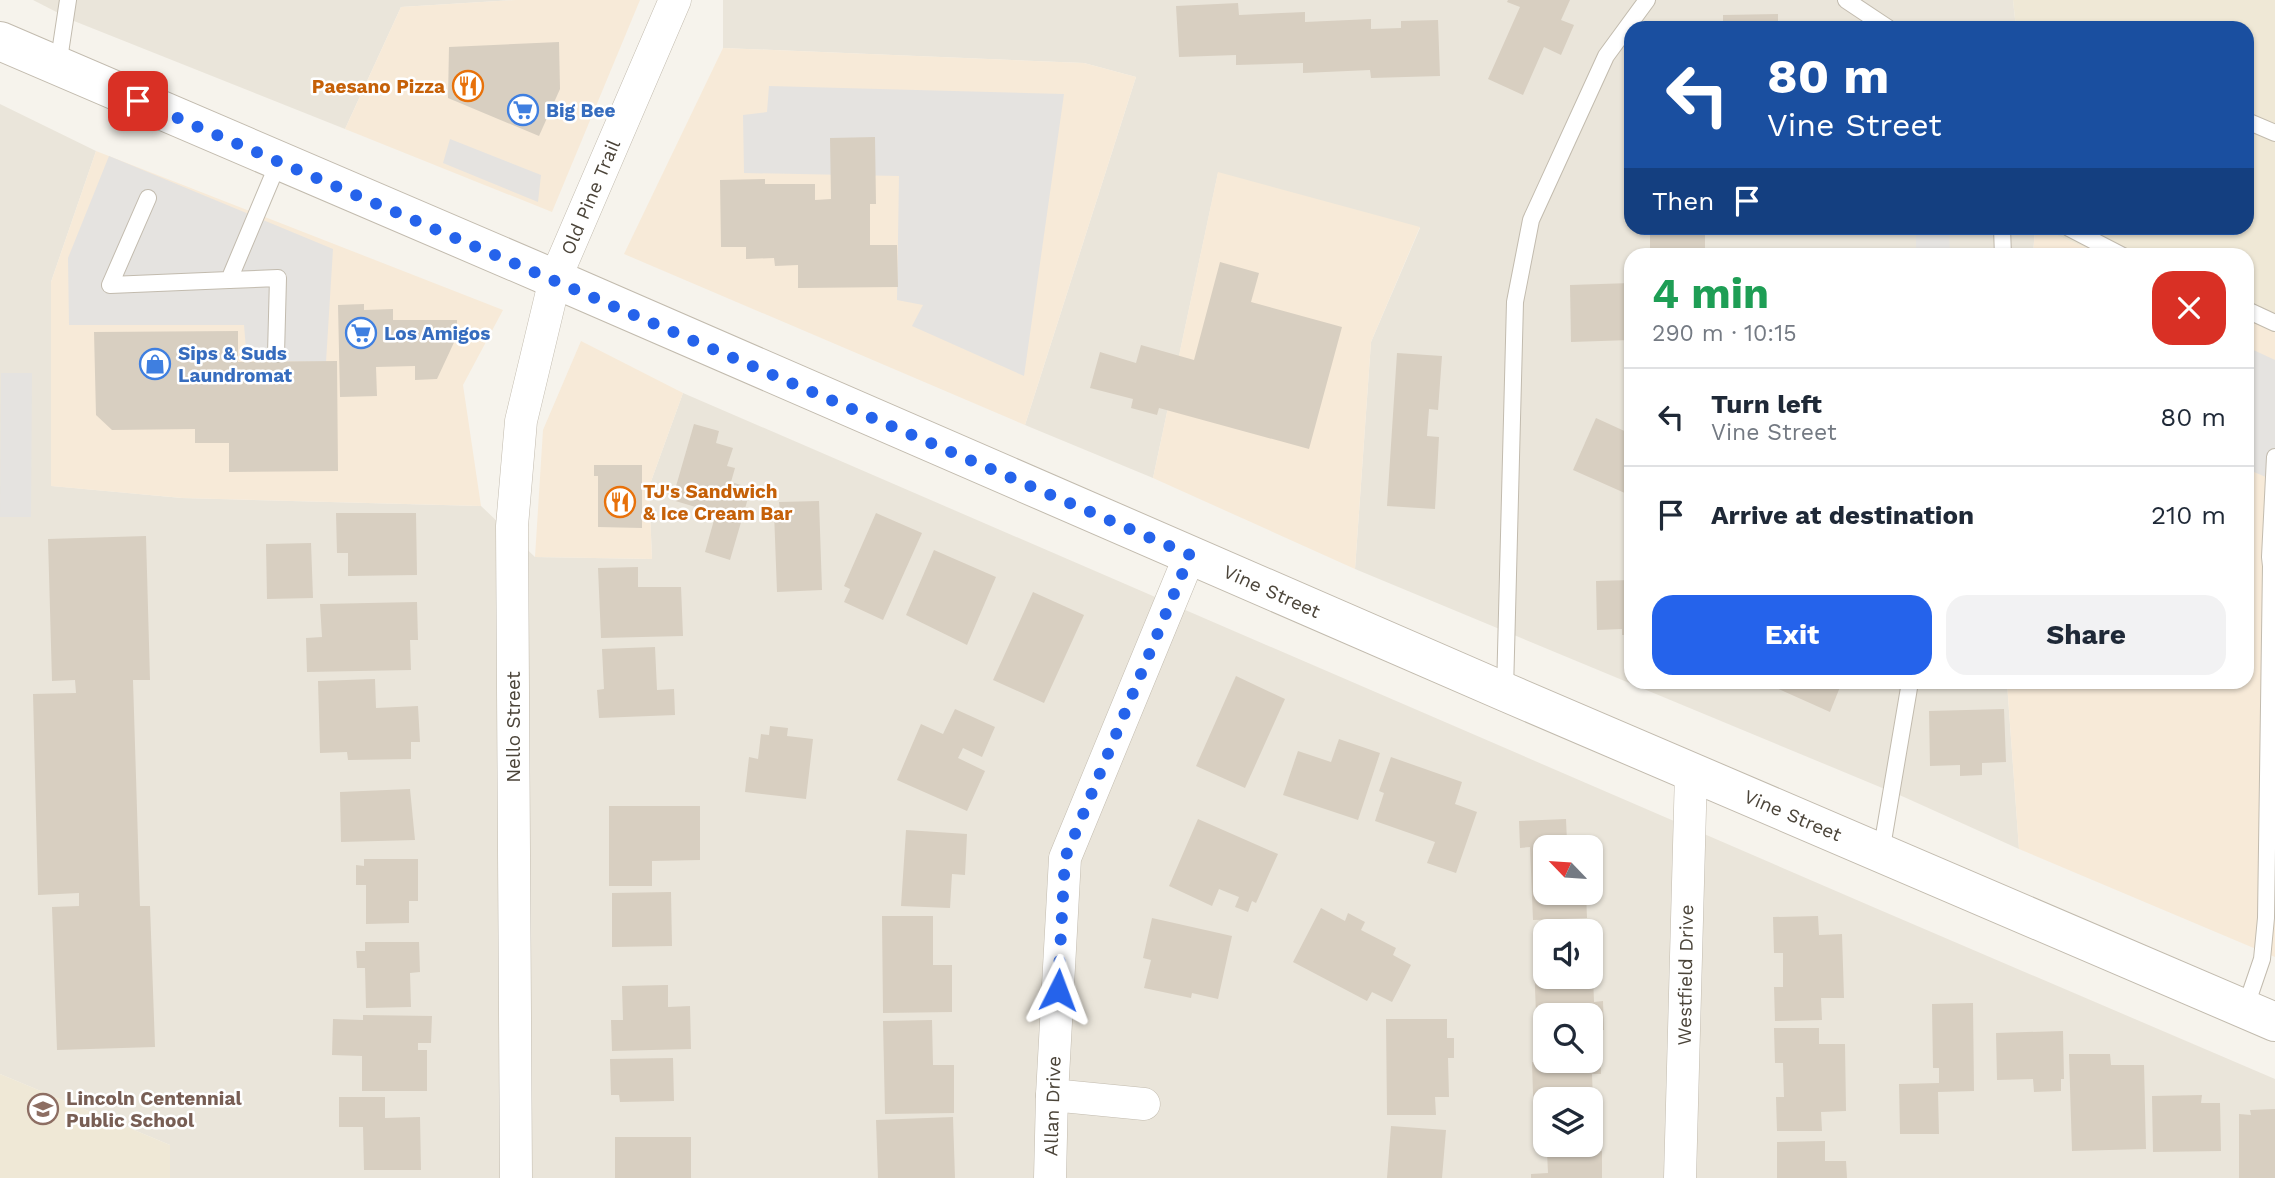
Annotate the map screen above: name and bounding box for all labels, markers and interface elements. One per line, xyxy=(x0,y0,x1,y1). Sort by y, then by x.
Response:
text: 80 m xyxy=(1767,47,1889,105)
icon: left xyxy=(1652,49,1743,140)
restaurant icon: Paesano Pizza xyxy=(451,69,485,103)
pin xyxy=(108,71,168,131)
place label: Paesano Pizza xyxy=(312,75,445,98)
icon: arrive xyxy=(119,82,157,120)
supermarket icon: Big Bee xyxy=(506,93,540,127)
place label: Big Bee xyxy=(546,99,616,122)
text: Vine Street xyxy=(1767,106,1942,144)
street label: Old Pine Trail xyxy=(556,136,625,258)
icon: arrive xyxy=(1728,182,1766,220)
text: Then xyxy=(1652,186,1714,216)
text: 4 min xyxy=(1652,269,1769,318)
button: close xyxy=(2152,271,2226,345)
supermarket icon: Los Amigos xyxy=(344,316,378,350)
text: 290 m · 10:15 xyxy=(1652,320,1797,347)
place label: Los Amigos xyxy=(384,322,490,345)
place label: Sips & Suds Laundromat xyxy=(178,342,293,387)
shop icon: Sips & Suds Laundromat xyxy=(138,347,172,381)
text: Turn left xyxy=(1711,389,1822,419)
icon: left xyxy=(1652,398,1690,436)
text: 80 m xyxy=(2160,402,2226,432)
text: Vine Street xyxy=(1711,419,1837,446)
place label: TJ's Sandwich & Ice Cream Bar xyxy=(643,480,793,525)
restaurant icon: TJ's Sandwich & Ice Cream Bar xyxy=(603,485,637,519)
icon: arrive xyxy=(1652,496,1690,534)
text: Arrive at destination xyxy=(1711,500,1974,530)
text: 210 m xyxy=(2151,500,2226,530)
street label: Vine Street xyxy=(1220,560,1324,623)
button: Exit xyxy=(1652,595,1932,675)
button: Share xyxy=(1946,595,2226,675)
street label: Nello Street xyxy=(502,671,525,783)
street label: Vine Street xyxy=(1741,785,1845,846)
north arrow xyxy=(1533,835,1603,905)
map controls xyxy=(1533,835,1603,1157)
street label: Westfield Drive xyxy=(1673,904,1698,1046)
button: sound xyxy=(1533,919,1603,989)
position arrow xyxy=(1021,953,1095,1027)
button: search xyxy=(1533,1003,1603,1073)
street label: Allan Drive xyxy=(1039,1055,1066,1157)
place label: Lincoln Centennial Public School xyxy=(66,1087,242,1132)
button: layers xyxy=(1533,1087,1603,1157)
school or university icon: Lincoln Centennial Public School xyxy=(26,1092,60,1126)

